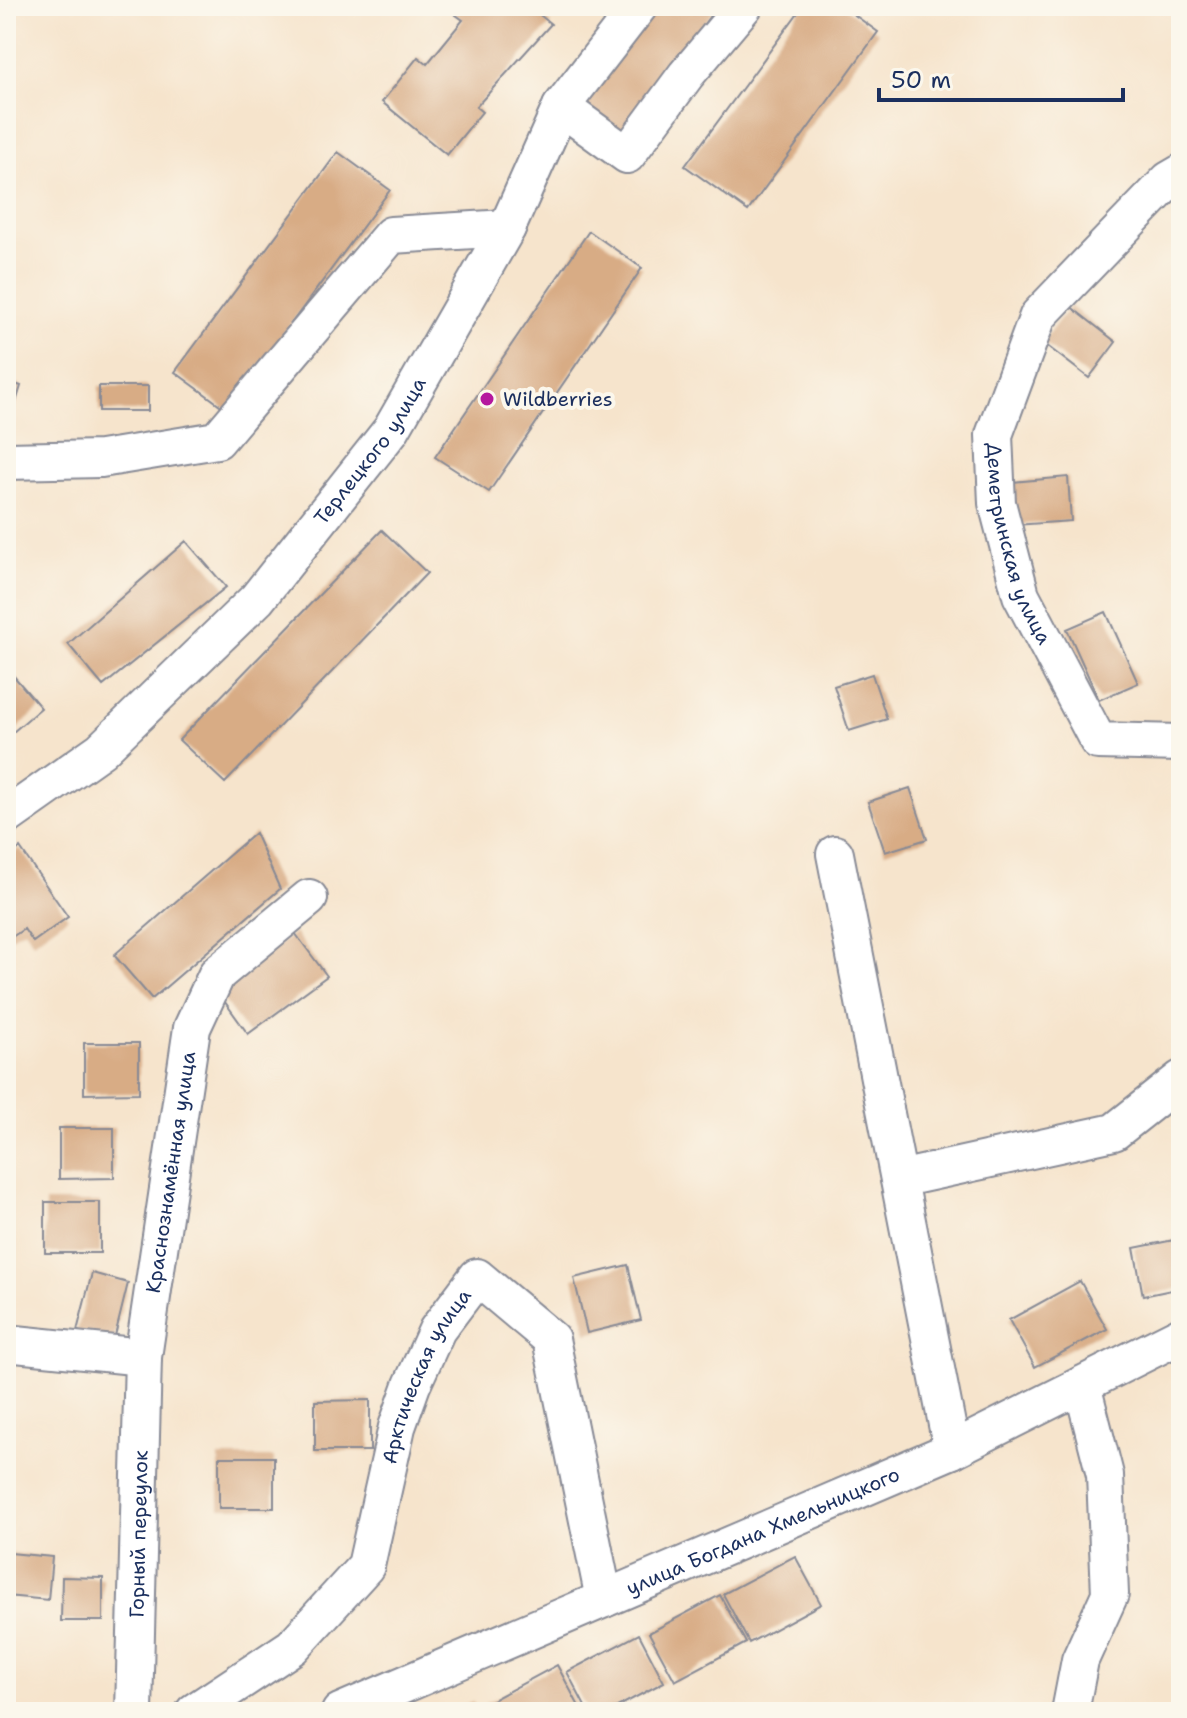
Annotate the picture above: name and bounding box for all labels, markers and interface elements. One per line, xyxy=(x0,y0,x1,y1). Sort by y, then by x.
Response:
scale bar xyxy=(879,52,1123,102)
text: 50 m xyxy=(891,64,951,96)
street label: Терлецкого улица xyxy=(308,372,432,530)
place label: Wildberries xyxy=(503,386,613,412)
marker: Wildberries xyxy=(478,390,496,408)
street label: Деметринская улица xyxy=(981,442,1058,649)
street label: Краснознамённая улица xyxy=(140,1049,201,1295)
street label: Арктическая улица xyxy=(376,1283,477,1466)
street label: Горный переулок xyxy=(123,1450,154,1618)
street label: улица Богдана Хмельницкого xyxy=(622,1461,904,1601)

